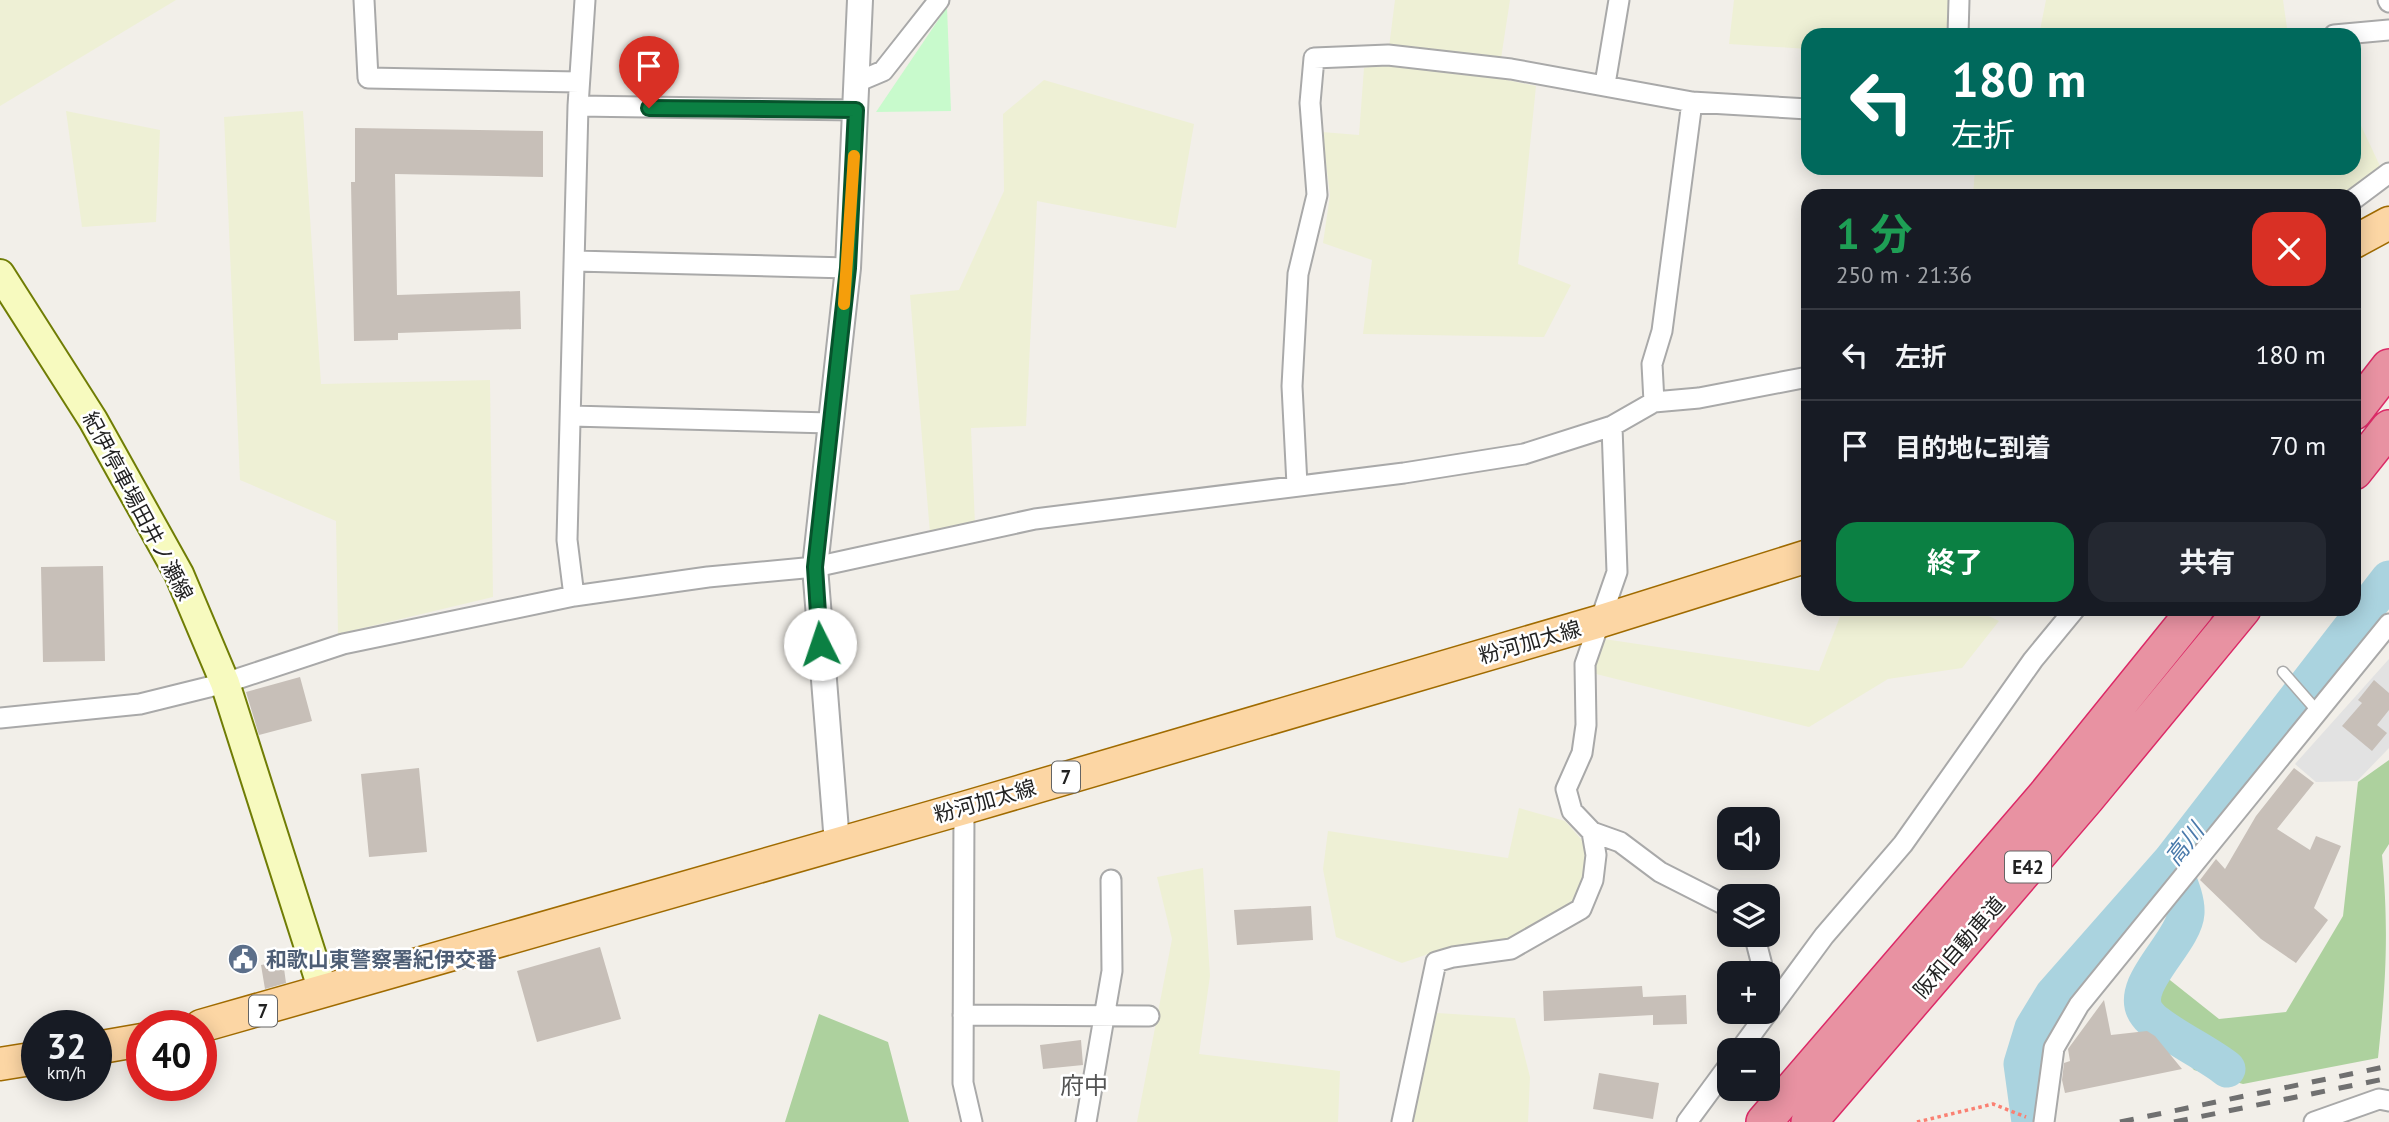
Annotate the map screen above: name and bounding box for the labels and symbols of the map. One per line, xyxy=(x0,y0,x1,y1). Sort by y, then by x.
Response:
pin xyxy=(619,36,679,108)
street label: 紀伊停車場田井ノ瀬線 xyxy=(77,407,199,605)
position arrow xyxy=(783,607,857,681)
street label: 粉河加太線 xyxy=(1476,615,1584,669)
road number: 7 xyxy=(1052,762,1080,792)
street label: 粉河加太線 xyxy=(931,774,1039,828)
water label: 高川 xyxy=(2158,815,2211,871)
road number: E42 xyxy=(2005,852,2051,882)
street label: 阪和自動車道 xyxy=(1907,891,2011,1003)
public building icon: 和歌山東警察署紀伊交番 xyxy=(226,942,260,976)
place label: 和歌山東警察署紀伊交番 xyxy=(266,946,497,973)
road number: 7 xyxy=(249,995,277,1026)
speed limit sign: 40 xyxy=(126,1010,217,1101)
district label: 府中 xyxy=(1060,1070,1108,1101)

